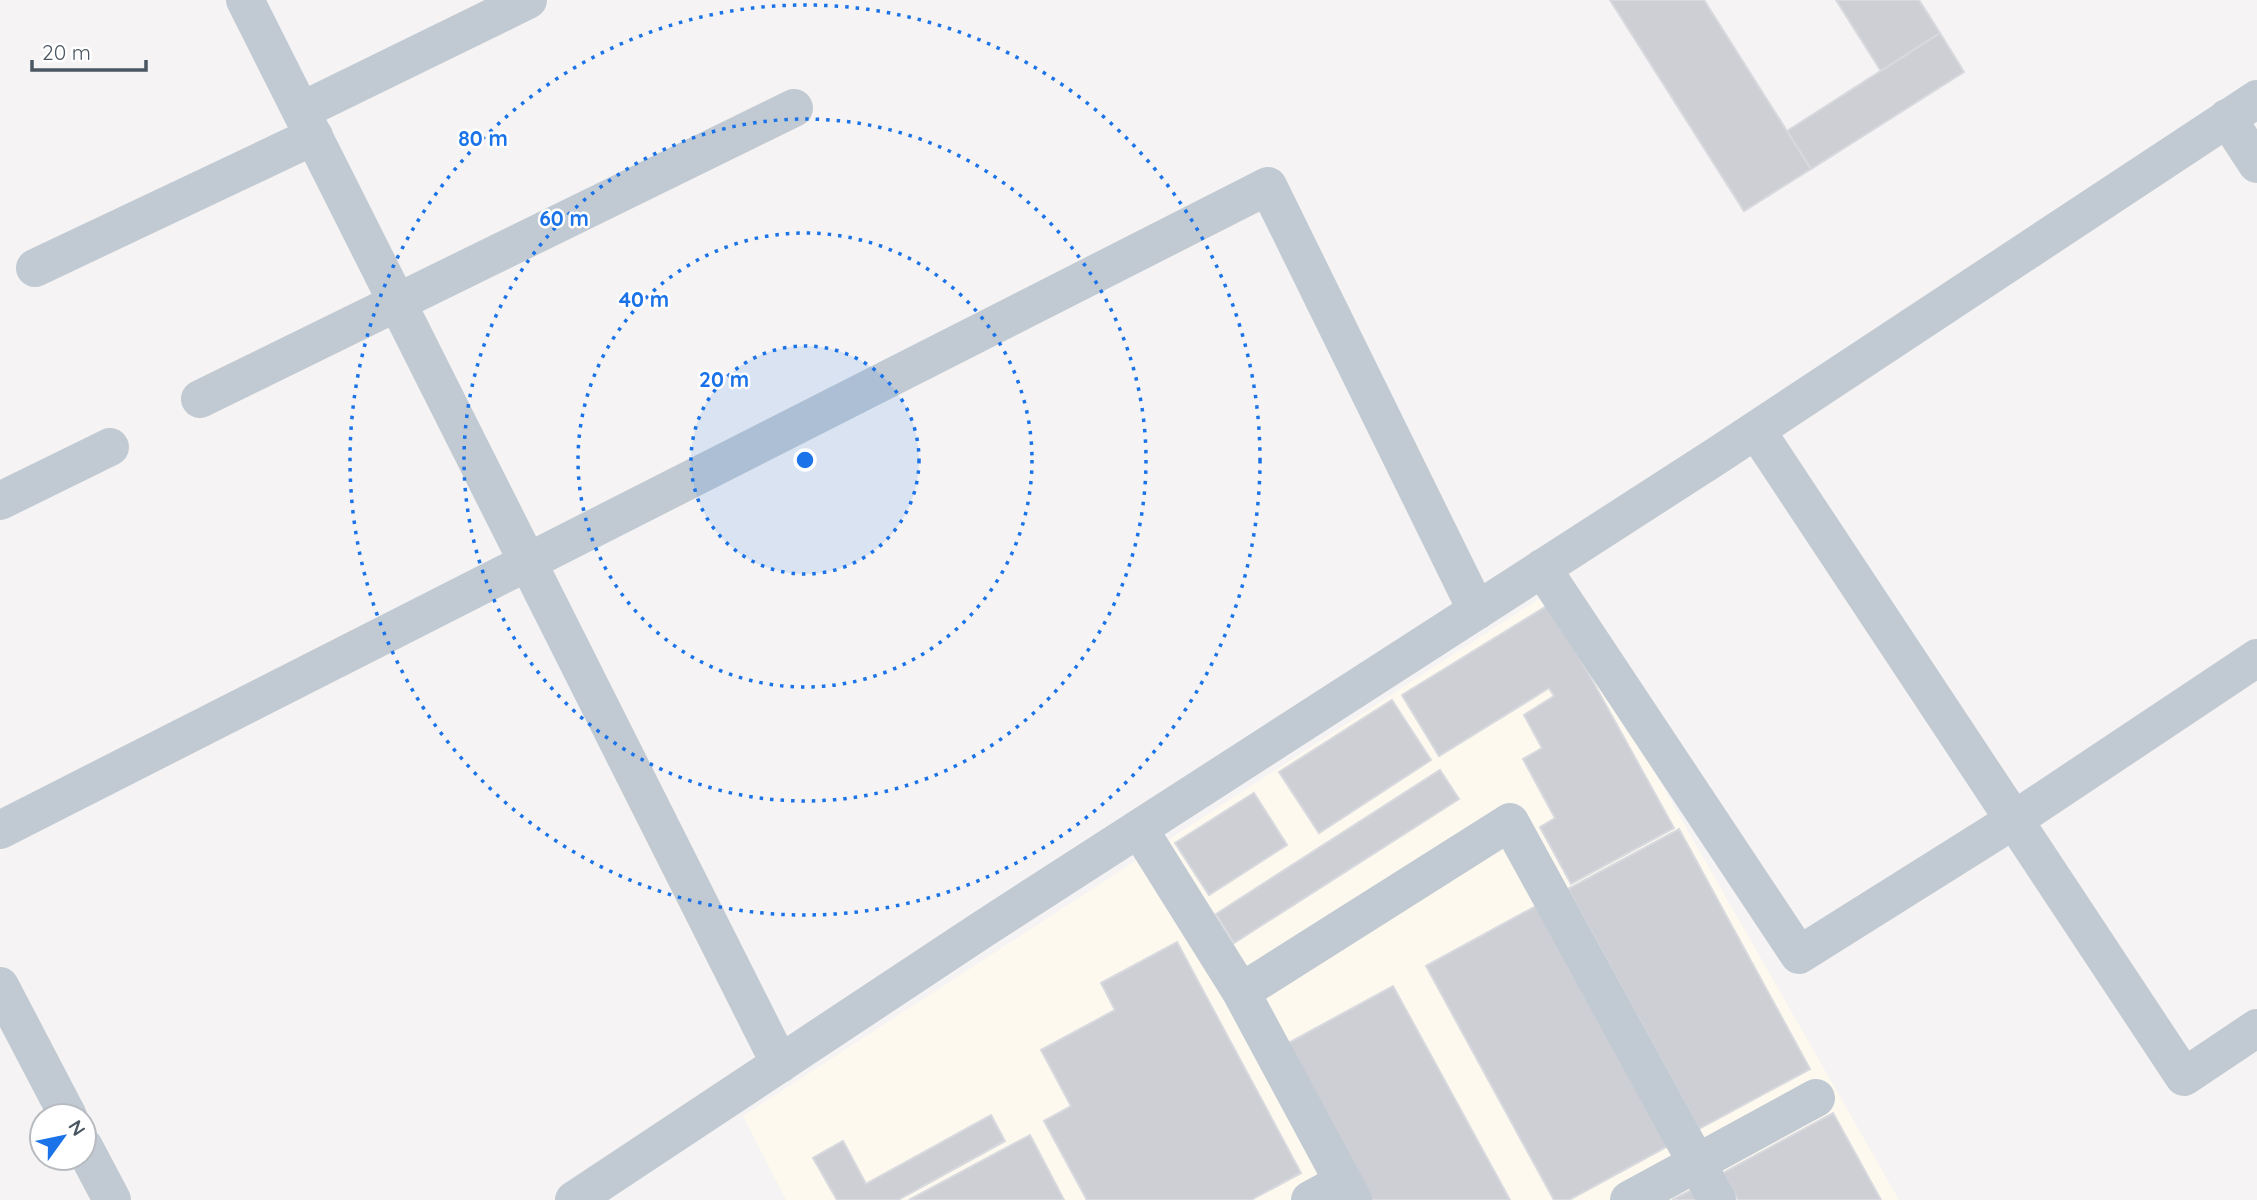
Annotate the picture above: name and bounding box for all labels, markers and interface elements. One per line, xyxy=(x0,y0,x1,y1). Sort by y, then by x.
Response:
scale bar xyxy=(32,28,145,72)
text: 20 m xyxy=(42,39,91,65)
text: 80 m xyxy=(458,125,508,151)
text: 60 m xyxy=(539,205,589,231)
text: 40 m xyxy=(619,286,669,312)
text: 20 m xyxy=(699,366,749,392)
centre of rings xyxy=(793,448,817,472)
north arrow xyxy=(28,1102,98,1172)
text: N xyxy=(63,1115,91,1140)

